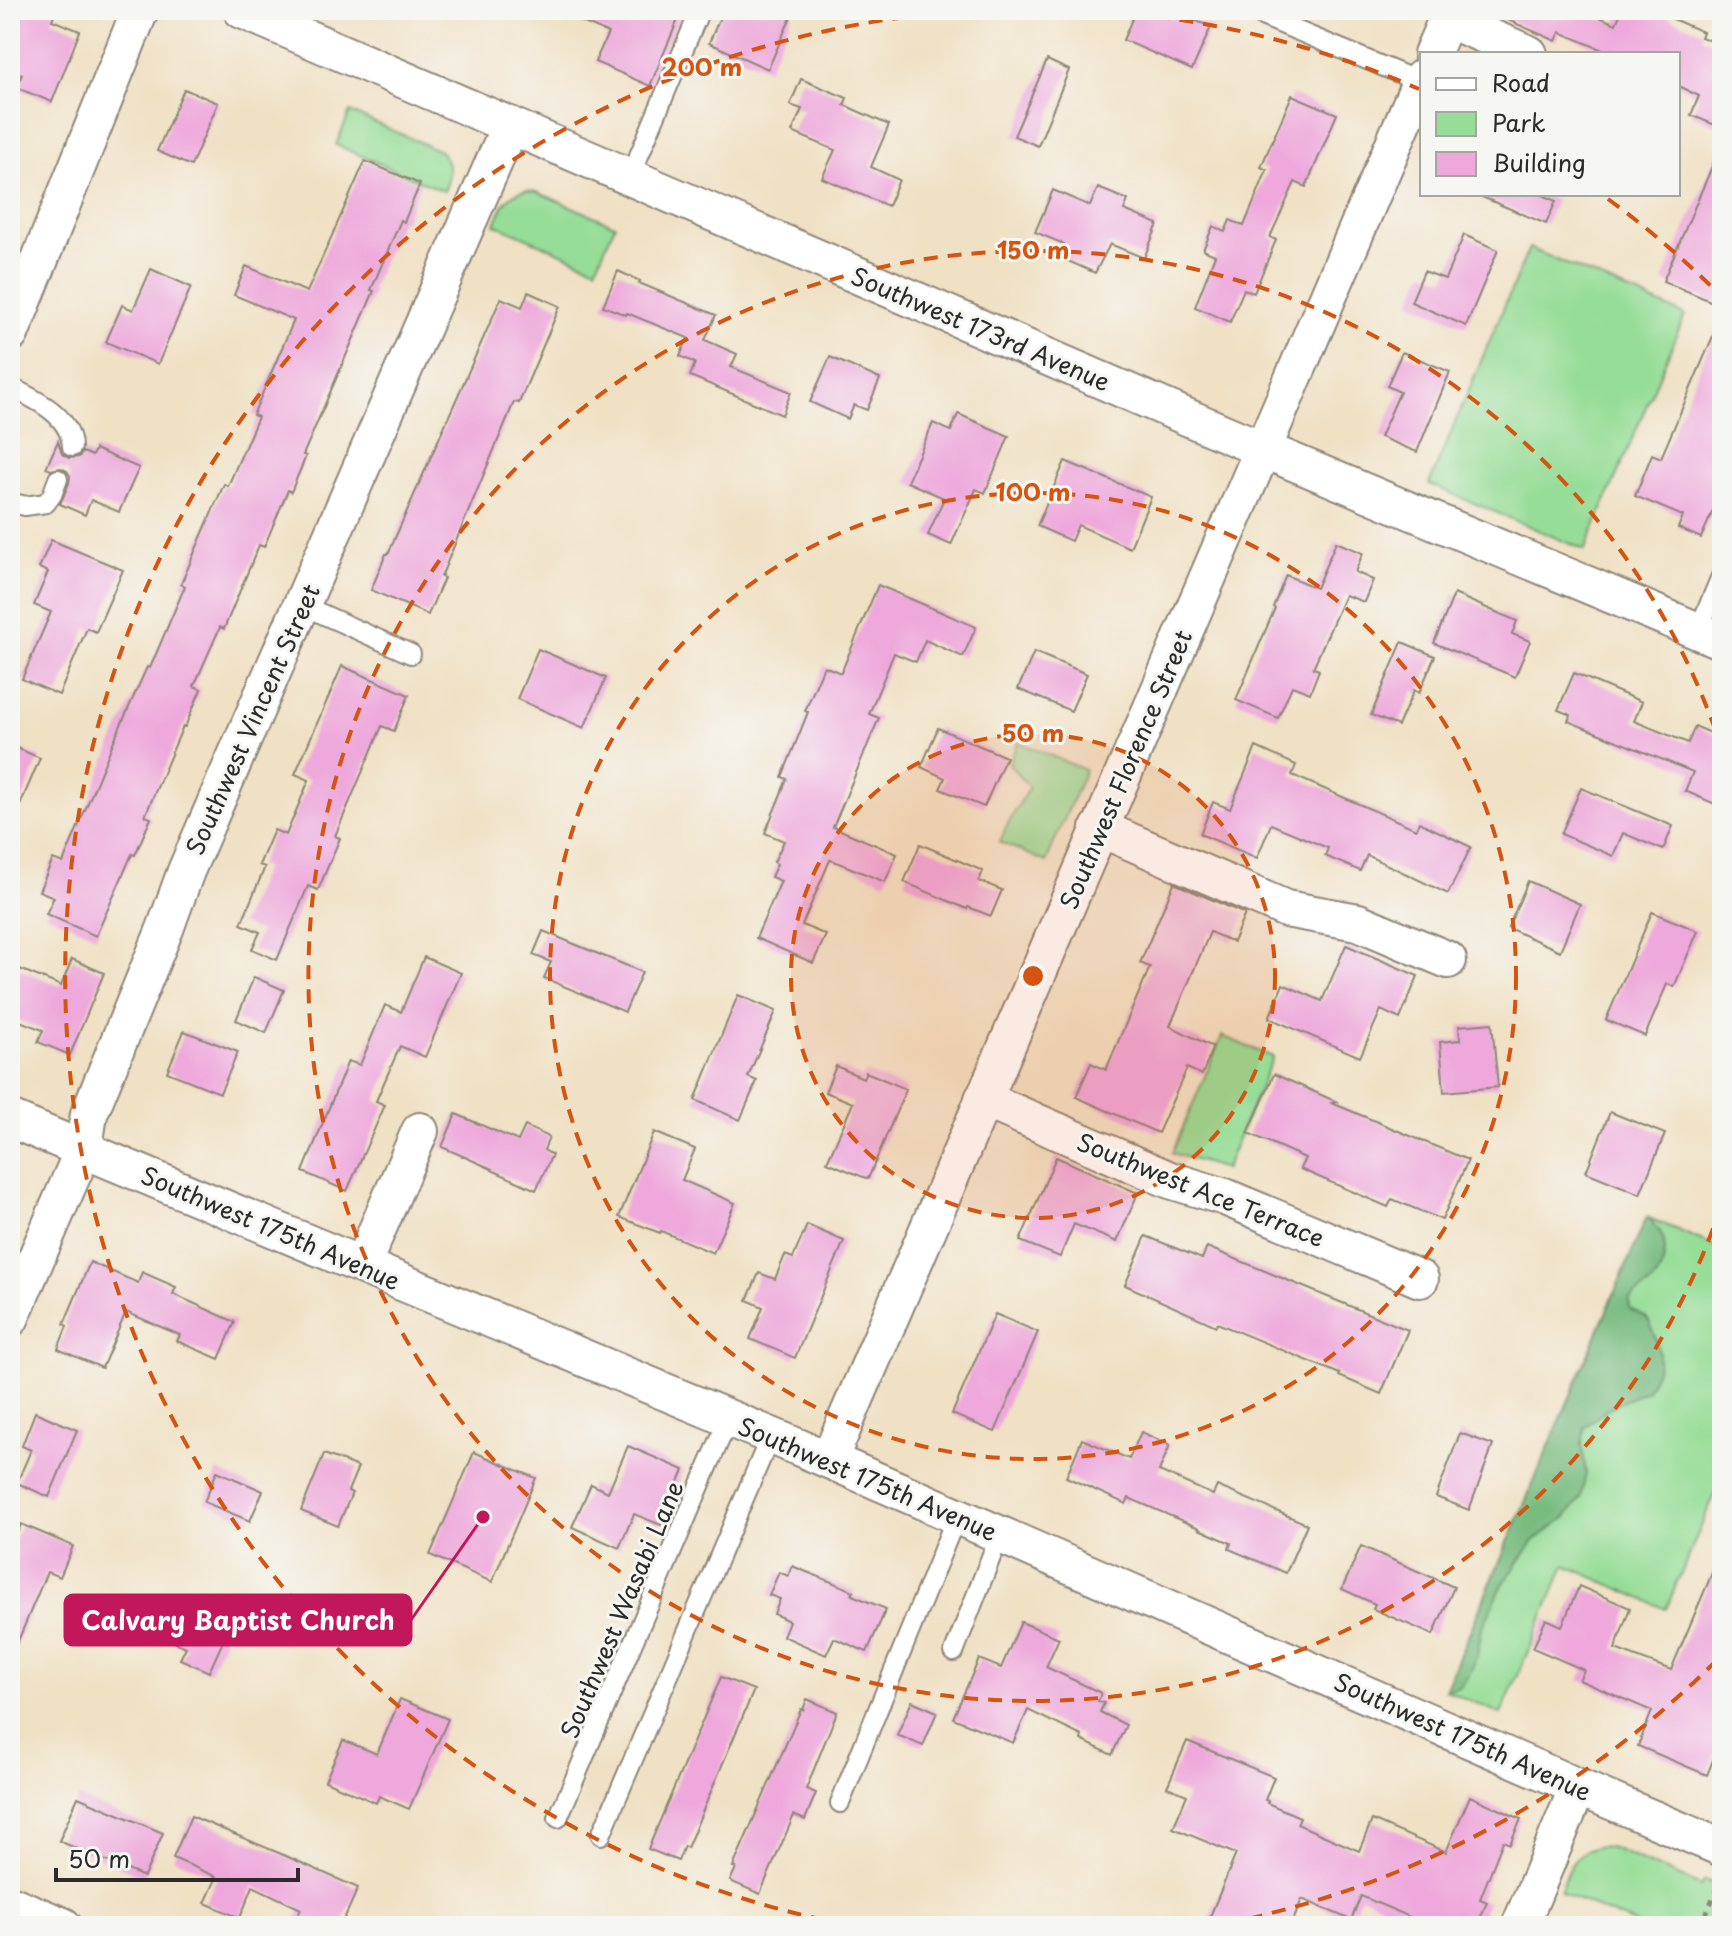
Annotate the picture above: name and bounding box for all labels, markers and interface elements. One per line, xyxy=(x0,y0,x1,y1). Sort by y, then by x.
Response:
text: 200 m xyxy=(662,48,742,84)
legend xyxy=(1420,52,1680,196)
text: Road xyxy=(1492,64,1550,100)
text: Park xyxy=(1492,104,1546,140)
text: Building xyxy=(1492,144,1586,180)
text: 150 m xyxy=(997,231,1069,267)
street label: Southwest 173rd Avenue xyxy=(846,257,1116,399)
text: 100 m xyxy=(996,473,1070,509)
street label: Southwest Vincent Street xyxy=(176,578,328,860)
street label: Southwest Florence Street xyxy=(1050,624,1200,914)
text: 50 m xyxy=(1002,714,1064,750)
centre of rings xyxy=(1019,962,1047,990)
street label: Southwest Ace Terrace xyxy=(1072,1123,1330,1255)
street label: Southwest 175th Avenue xyxy=(136,1156,406,1298)
street label: Southwest 175th Avenue xyxy=(733,1407,1003,1549)
street label: Southwest Wasabi Lane xyxy=(550,1475,692,1743)
callout: Calvary Baptist Church xyxy=(65,1595,411,1645)
text: Calvary Baptist Church xyxy=(81,1600,395,1639)
street label: Southwest 175th Avenue xyxy=(1329,1663,1597,1809)
scale bar xyxy=(56,1832,298,1882)
text: 50 m xyxy=(68,1840,130,1876)

